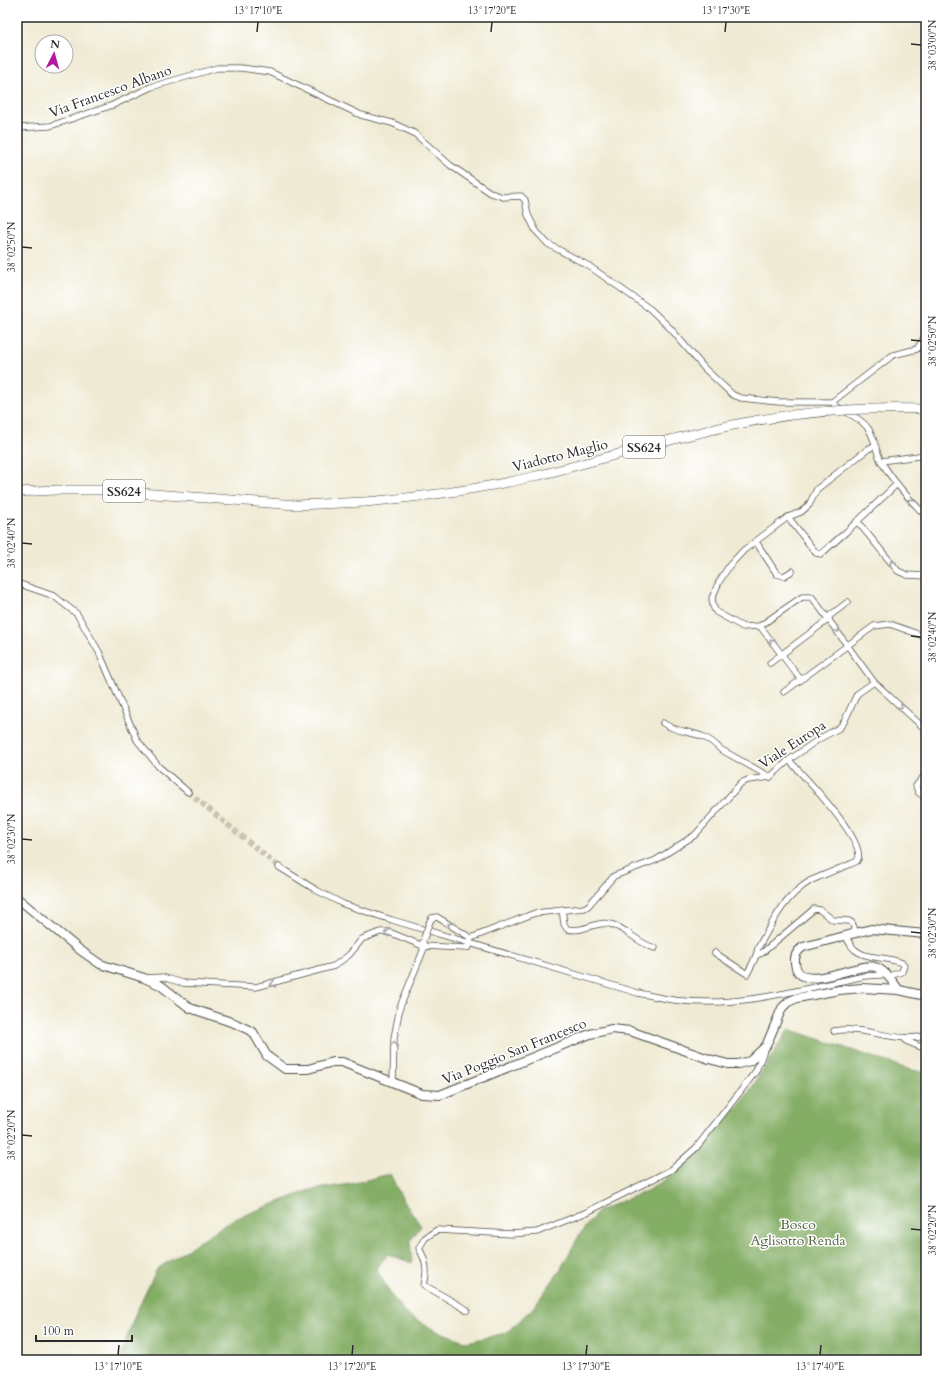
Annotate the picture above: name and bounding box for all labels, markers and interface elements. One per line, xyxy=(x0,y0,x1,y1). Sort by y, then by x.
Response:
text: 13°17'10"E xyxy=(234,4,282,18)
text: 13°17'20"E xyxy=(468,4,516,18)
text: 13°17'30"E xyxy=(702,4,750,18)
text: 38°03'00"N xyxy=(926,19,940,70)
north arrow xyxy=(34,34,74,74)
text: N xyxy=(49,37,61,53)
street label: Via Francesco Albano xyxy=(46,60,174,122)
text: 38°02'50"N xyxy=(5,221,19,272)
text: 38°02'50"N xyxy=(926,315,940,366)
street label: Viadotto Maglio xyxy=(510,434,610,477)
road number: SS624 xyxy=(623,436,665,458)
road number: SS624 xyxy=(103,480,145,502)
one-way arrow xyxy=(907,498,915,506)
text: 38°02'40"N xyxy=(5,517,19,568)
one-way arrow xyxy=(889,561,896,568)
text: 38°02'40"N xyxy=(926,611,940,662)
one-way arrow xyxy=(833,625,840,632)
one-way arrow xyxy=(769,639,776,646)
one-way arrow xyxy=(895,701,903,709)
street label: Viale Europa xyxy=(755,716,830,773)
text: 38°02'30"N xyxy=(5,813,19,864)
text: 38°02'30"N xyxy=(926,907,940,958)
one-way arrow xyxy=(447,922,454,930)
one-way arrow xyxy=(384,929,390,938)
one-way arrow xyxy=(269,979,276,987)
street label: Via Poggio San Francesco xyxy=(439,1014,590,1089)
one-way arrow xyxy=(390,1041,398,1047)
text: 38°02'20"N xyxy=(5,1109,19,1160)
text: 38°02'20"N xyxy=(926,1204,940,1255)
park label: Bosco Aglisotto Renda xyxy=(750,1215,846,1250)
scale bar xyxy=(36,1317,132,1343)
text: 100 m xyxy=(42,1323,75,1339)
text: 13°17'10"E xyxy=(94,1360,142,1374)
text: 13°17'20"E xyxy=(328,1360,376,1374)
text: 13°17'30"E xyxy=(562,1360,610,1374)
text: 13°17'40"E xyxy=(796,1360,844,1374)

